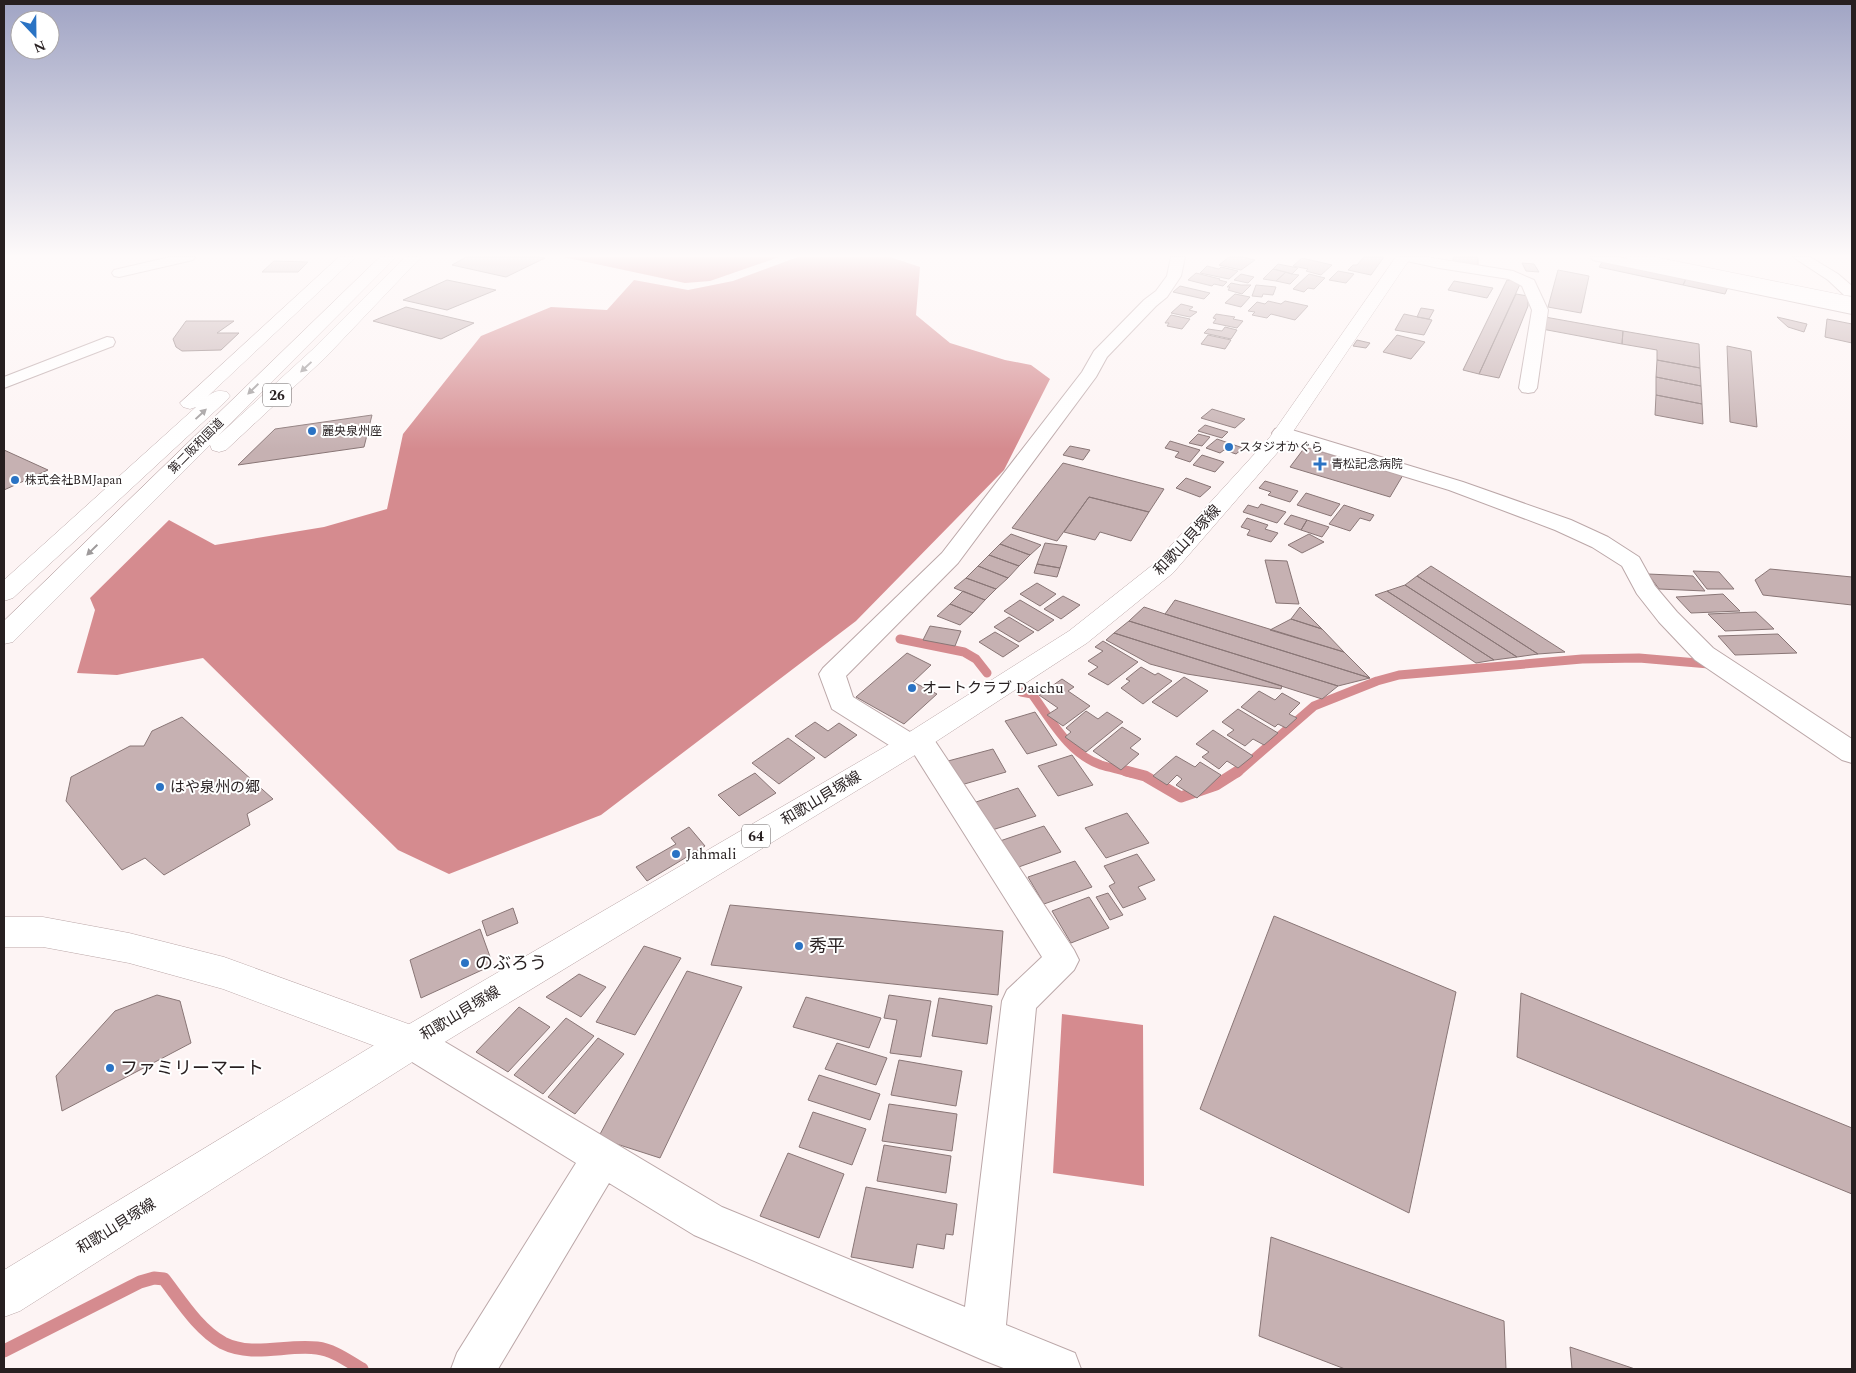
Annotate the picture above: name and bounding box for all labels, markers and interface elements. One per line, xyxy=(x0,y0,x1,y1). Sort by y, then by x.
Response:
north arrow xyxy=(10,10,60,60)
text: N xyxy=(30,35,49,58)
one-way arrow xyxy=(301,361,313,373)
one-way arrow xyxy=(248,383,260,395)
road number: 26 xyxy=(263,384,291,406)
one-way arrow xyxy=(194,408,206,420)
street label: 第二阪和国道 xyxy=(164,414,229,479)
place label: 麗央泉州座 xyxy=(322,422,382,441)
marker: 麗央泉州座 xyxy=(306,425,318,437)
place label: スタジオかぐら xyxy=(1239,438,1323,457)
marker: スタジオかぐら xyxy=(1223,441,1235,453)
place label: 青松記念病院 xyxy=(1331,455,1403,474)
marker: 青松記念病院 xyxy=(1313,457,1327,471)
place label: 株式会社BMJapan xyxy=(25,471,122,490)
marker: 株式会社BMJapan xyxy=(9,474,21,486)
street label: 和歌山貝塚線 xyxy=(1148,500,1226,581)
one-way arrow xyxy=(86,544,98,556)
place label: オートクラブ Daichu xyxy=(922,677,1064,700)
marker: オートクラブ Daichu xyxy=(906,682,918,694)
street label: 和歌山貝塚線 xyxy=(777,765,866,831)
place label: はや泉州の郷 xyxy=(170,776,260,799)
marker: はや泉州の郷 xyxy=(154,781,166,793)
road number: 64 xyxy=(742,824,770,848)
place label: Jahmali xyxy=(686,843,737,866)
marker: Jahmali xyxy=(670,848,682,860)
place label: 秀平 xyxy=(809,933,845,960)
marker: 秀平 xyxy=(793,940,805,952)
place label: のぶろう xyxy=(475,950,547,977)
marker: のぶろう xyxy=(459,957,471,969)
street label: 和歌山貝塚線 xyxy=(416,980,505,1046)
place label: ファミリーマート xyxy=(120,1055,264,1082)
marker: ファミリーマート xyxy=(104,1062,116,1074)
street label: 和歌山貝塚線 xyxy=(72,1193,161,1260)

